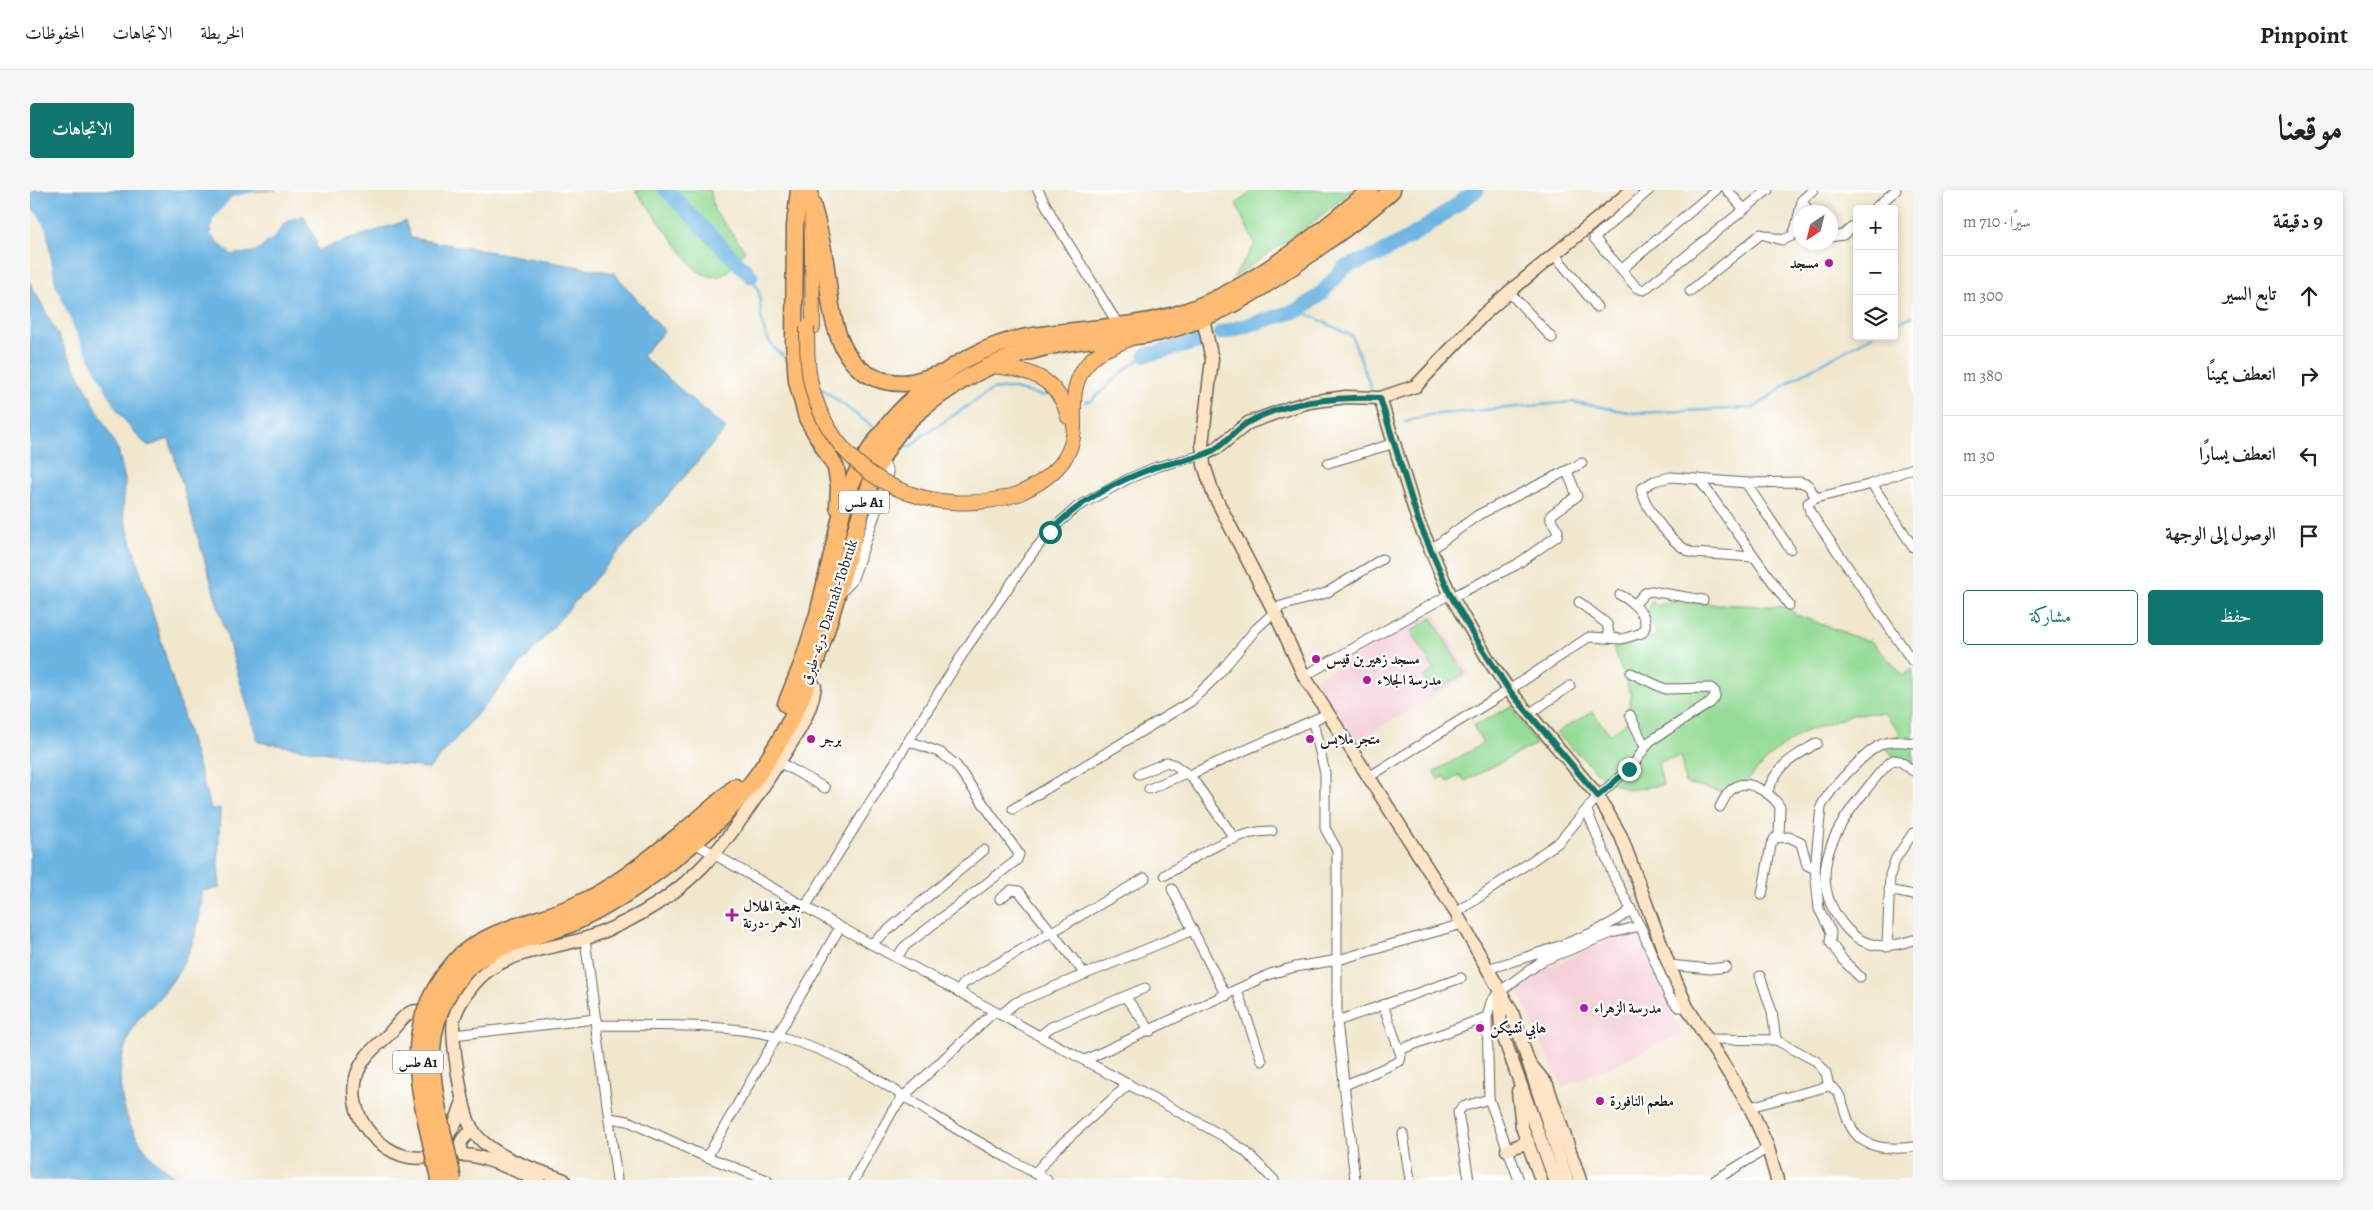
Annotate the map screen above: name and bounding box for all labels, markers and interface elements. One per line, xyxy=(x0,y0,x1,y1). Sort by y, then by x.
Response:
text: Pinpoint xyxy=(2260,19,2348,51)
text: المحفوظات xyxy=(25,21,84,45)
text: الاتجاهات xyxy=(112,21,172,45)
text: الخريطة xyxy=(200,21,244,45)
button: الاتجاهات xyxy=(30,103,134,158)
text: موقعنا xyxy=(2278,103,2343,151)
north arrow xyxy=(1793,205,1838,250)
map controls xyxy=(1853,205,1898,340)
button: + xyxy=(1853,205,1898,250)
text: 9 دقيقة xyxy=(2273,207,2323,235)
text: سيرًا · 710 m xyxy=(1963,211,2031,233)
button: − xyxy=(1853,250,1898,295)
place label: مسجد xyxy=(1790,253,1819,273)
marker: مسجد xyxy=(1823,257,1835,269)
text: تابع السير xyxy=(2223,281,2276,307)
icon: ahead xyxy=(2295,282,2323,310)
text: 300 m xyxy=(1963,285,2003,307)
button: layers xyxy=(1853,295,1898,340)
text: انعطف يمينًا xyxy=(2206,361,2276,387)
icon: right xyxy=(2295,362,2323,390)
text: 380 m xyxy=(1963,365,2002,387)
text: انعطف يسارًا xyxy=(2199,441,2276,467)
icon: left xyxy=(2295,442,2323,470)
text: 30 m xyxy=(1963,445,1995,467)
road number: طس A1 xyxy=(839,490,889,514)
route start xyxy=(1039,521,1062,544)
text: الوصول إلى الوجهة xyxy=(2165,521,2276,547)
icon: arrive xyxy=(2295,522,2323,550)
street label: درنه-طبرق Darnah-Tobruk xyxy=(796,536,862,687)
button: مشاركة xyxy=(1963,590,2138,645)
button: حفظ xyxy=(2148,590,2323,645)
place label: مسجد زهير بن قيس xyxy=(1326,649,1420,669)
marker: مسجد زهير بن قيس xyxy=(1310,653,1322,665)
place label: مدرسة الجلاء xyxy=(1377,670,1442,690)
marker: مدرسة الجلاء xyxy=(1361,674,1373,686)
place label: برجر xyxy=(819,729,842,749)
place label: متجر ملابس xyxy=(1320,729,1380,749)
marker: برجر xyxy=(805,733,817,745)
marker: متجر ملابس xyxy=(1304,733,1316,745)
route end xyxy=(1618,758,1641,781)
place label: جمعية الهلال الاحمر -درنة xyxy=(743,896,801,933)
marker: جمعية الهلال الاحمر -درنة xyxy=(725,908,739,922)
place label: مدرسة الزهراء xyxy=(1594,998,1662,1018)
marker: مدرسة الزهراء xyxy=(1578,1002,1590,1014)
place label: هابي تشيكن xyxy=(1490,1018,1546,1040)
marker: هابي تشيكن xyxy=(1474,1022,1486,1034)
road number: طس A1 xyxy=(393,1050,443,1074)
place label: مطعم النافورة xyxy=(1610,1091,1674,1115)
marker: مطعم النافورة xyxy=(1594,1095,1606,1107)

